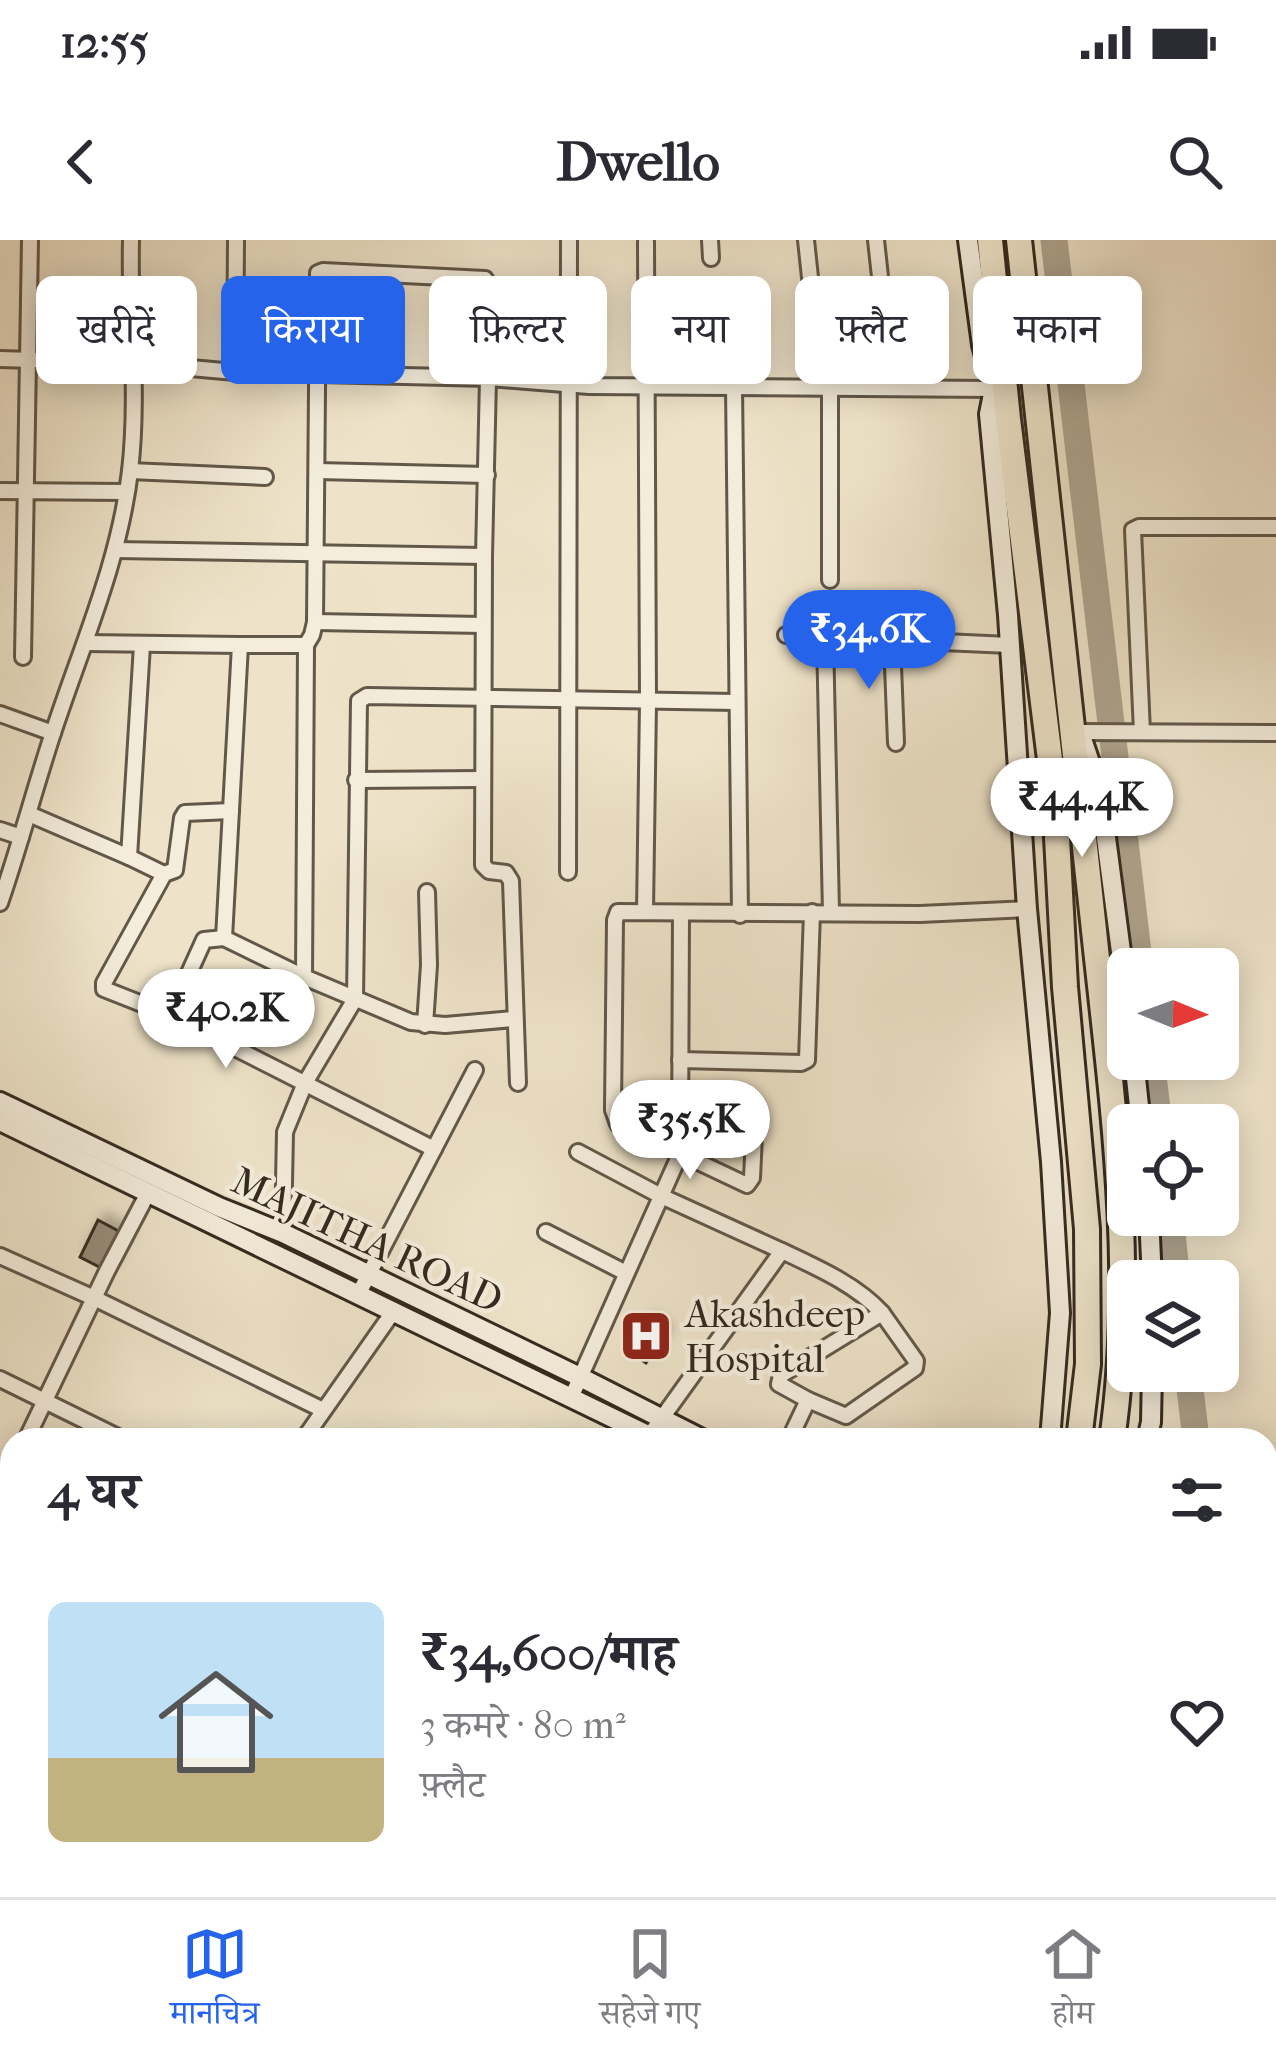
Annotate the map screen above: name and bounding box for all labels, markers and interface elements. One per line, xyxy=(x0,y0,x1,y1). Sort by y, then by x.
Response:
text: 12:55 xyxy=(60,16,149,69)
icon: back xyxy=(48,129,114,195)
icon: search xyxy=(1162,129,1228,195)
text: Dwello xyxy=(556,131,720,194)
chip: खरीदें xyxy=(36,276,197,384)
chip: किराया xyxy=(221,276,405,384)
chip: फ़िल्टर xyxy=(429,276,607,384)
chip: नया xyxy=(631,276,771,384)
chip: फ़्लैट xyxy=(795,276,949,384)
chip: मकान xyxy=(973,276,1142,384)
pin: ₹34.6K xyxy=(771,590,967,692)
text: ₹34.6K xyxy=(809,606,929,652)
pin: ₹44.4K xyxy=(984,758,1180,860)
text: ₹44.4K xyxy=(1017,774,1147,820)
north arrow xyxy=(1107,948,1239,1080)
map controls xyxy=(1107,948,1239,1392)
pin: ₹40.2K xyxy=(128,969,324,1071)
text: ₹40.2K xyxy=(165,985,287,1031)
pin: ₹35.5K xyxy=(592,1080,788,1182)
text: ₹35.5K xyxy=(637,1096,743,1142)
button: locate xyxy=(1107,1104,1239,1236)
street label: MAJITHA ROAD xyxy=(224,1157,510,1323)
button: layers xyxy=(1107,1260,1239,1392)
place label: Akashdeep Hospital xyxy=(683,1291,865,1382)
hospital icon: Akashdeep Hospital xyxy=(618,1308,674,1364)
text: 4 घर xyxy=(48,1461,140,1521)
icon: filters xyxy=(1164,1467,1230,1533)
text: ₹34,600/माह xyxy=(420,1623,677,1683)
icon: home xyxy=(144,1650,288,1794)
icon: heart xyxy=(1164,1689,1230,1755)
text: 3 कमरे · 80 m² xyxy=(420,1702,626,1748)
text: फ़्लैट xyxy=(420,1762,485,1808)
tab: मानचित्र xyxy=(170,1921,259,2045)
tab: सहेजे गए xyxy=(599,1921,700,2045)
tab: होम xyxy=(1040,1921,1106,2045)

